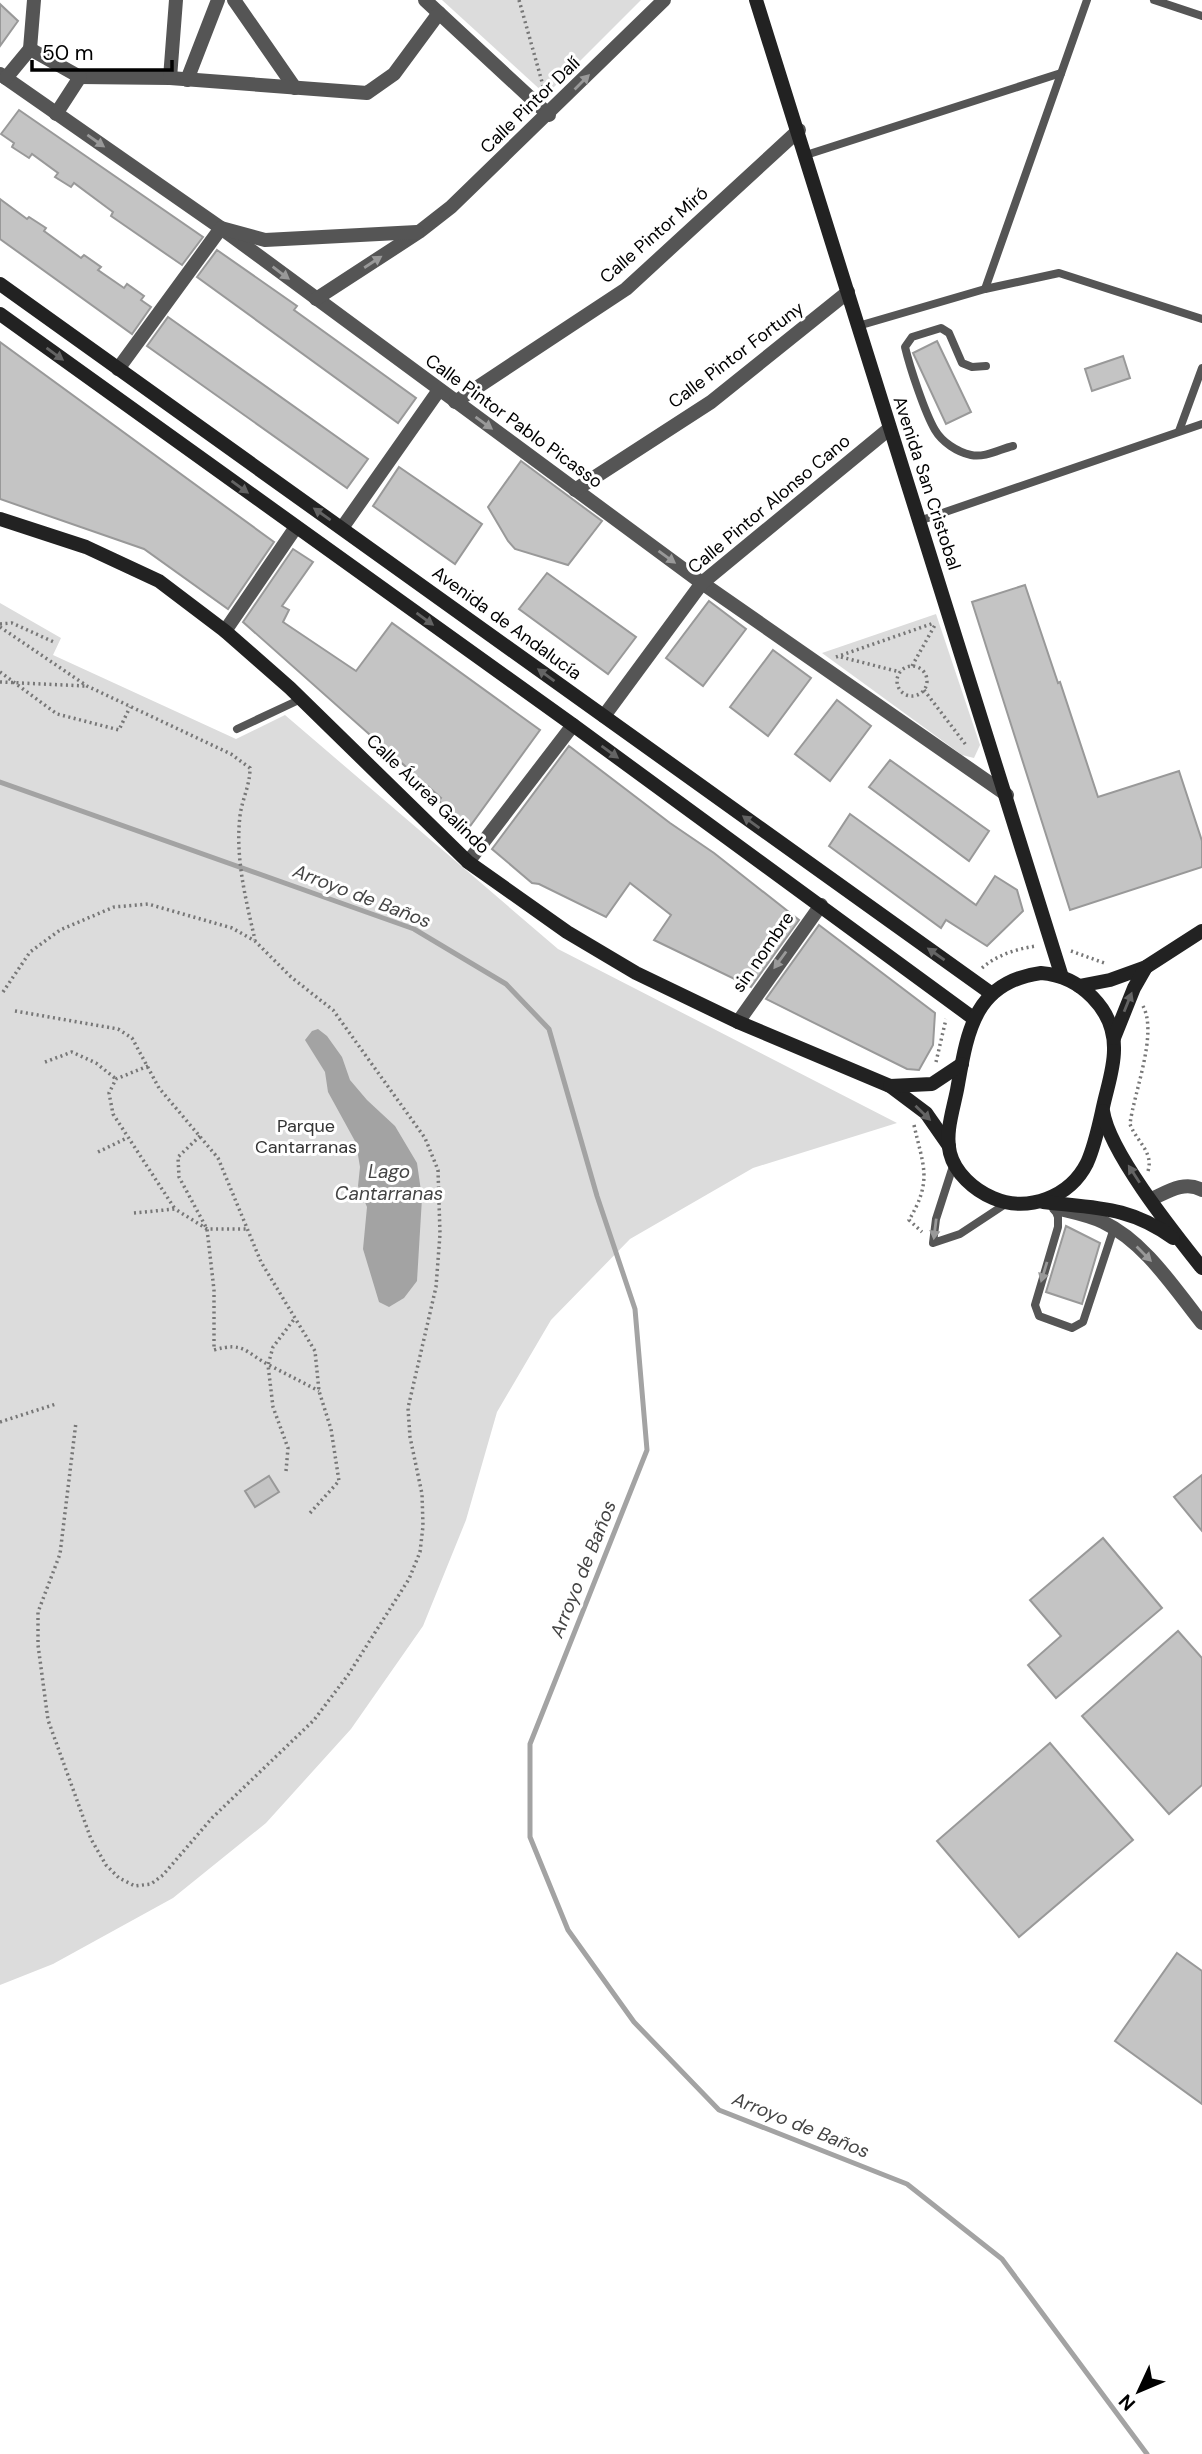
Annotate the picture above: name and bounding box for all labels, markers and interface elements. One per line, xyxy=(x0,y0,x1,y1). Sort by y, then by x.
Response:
scale bar xyxy=(32,28,172,72)
text: 50 m xyxy=(42,39,93,67)
street label: Calle Pintor Dalí xyxy=(475,51,585,159)
one-way arrow xyxy=(573,74,589,91)
one-way arrow xyxy=(87,134,105,148)
street label: Calle Pintor Miró xyxy=(595,181,713,289)
one-way arrow xyxy=(364,255,382,269)
one-way arrow xyxy=(272,266,290,280)
street label: Calle Pintor Fortuny xyxy=(663,296,809,414)
one-way arrow xyxy=(46,347,64,361)
street label: Calle Pintor Pablo Picasso xyxy=(420,348,608,494)
street label: Avenida San Cristobal xyxy=(888,393,966,573)
one-way arrow xyxy=(475,416,493,430)
street label: Calle Pintor Alonso Cano xyxy=(683,429,855,579)
one-way arrow xyxy=(231,480,249,494)
one-way arrow xyxy=(313,507,331,521)
one-way arrow xyxy=(658,550,676,564)
street label: Avenida de Andalucía xyxy=(428,561,586,685)
one-way arrow xyxy=(416,612,434,626)
one-way arrow xyxy=(537,668,555,682)
street label: Calle Áurea Galindo xyxy=(361,729,495,859)
one-way arrow xyxy=(601,745,619,759)
one-way arrow xyxy=(742,815,760,829)
water label: Arroyo de Baños xyxy=(289,858,434,934)
street label: sin nombre xyxy=(726,907,800,997)
one-way arrow xyxy=(927,948,945,962)
one-way arrow xyxy=(773,951,788,969)
one-way arrow xyxy=(1123,991,1134,1012)
one-way arrow xyxy=(914,1105,932,1121)
park label: Parque Cantarranas xyxy=(255,1114,357,1159)
water label: Lago Cantarranas xyxy=(335,1159,443,1206)
one-way arrow xyxy=(1127,1165,1141,1183)
one-way arrow xyxy=(930,1218,941,1240)
one-way arrow xyxy=(1136,1245,1152,1262)
one-way arrow xyxy=(1039,1262,1049,1283)
water label: Arroyo de Baños xyxy=(544,1497,622,1642)
water label: Arroyo de Baños xyxy=(728,2086,873,2164)
north arrow xyxy=(1104,2356,1174,2426)
text: N xyxy=(1113,2389,1141,2416)

